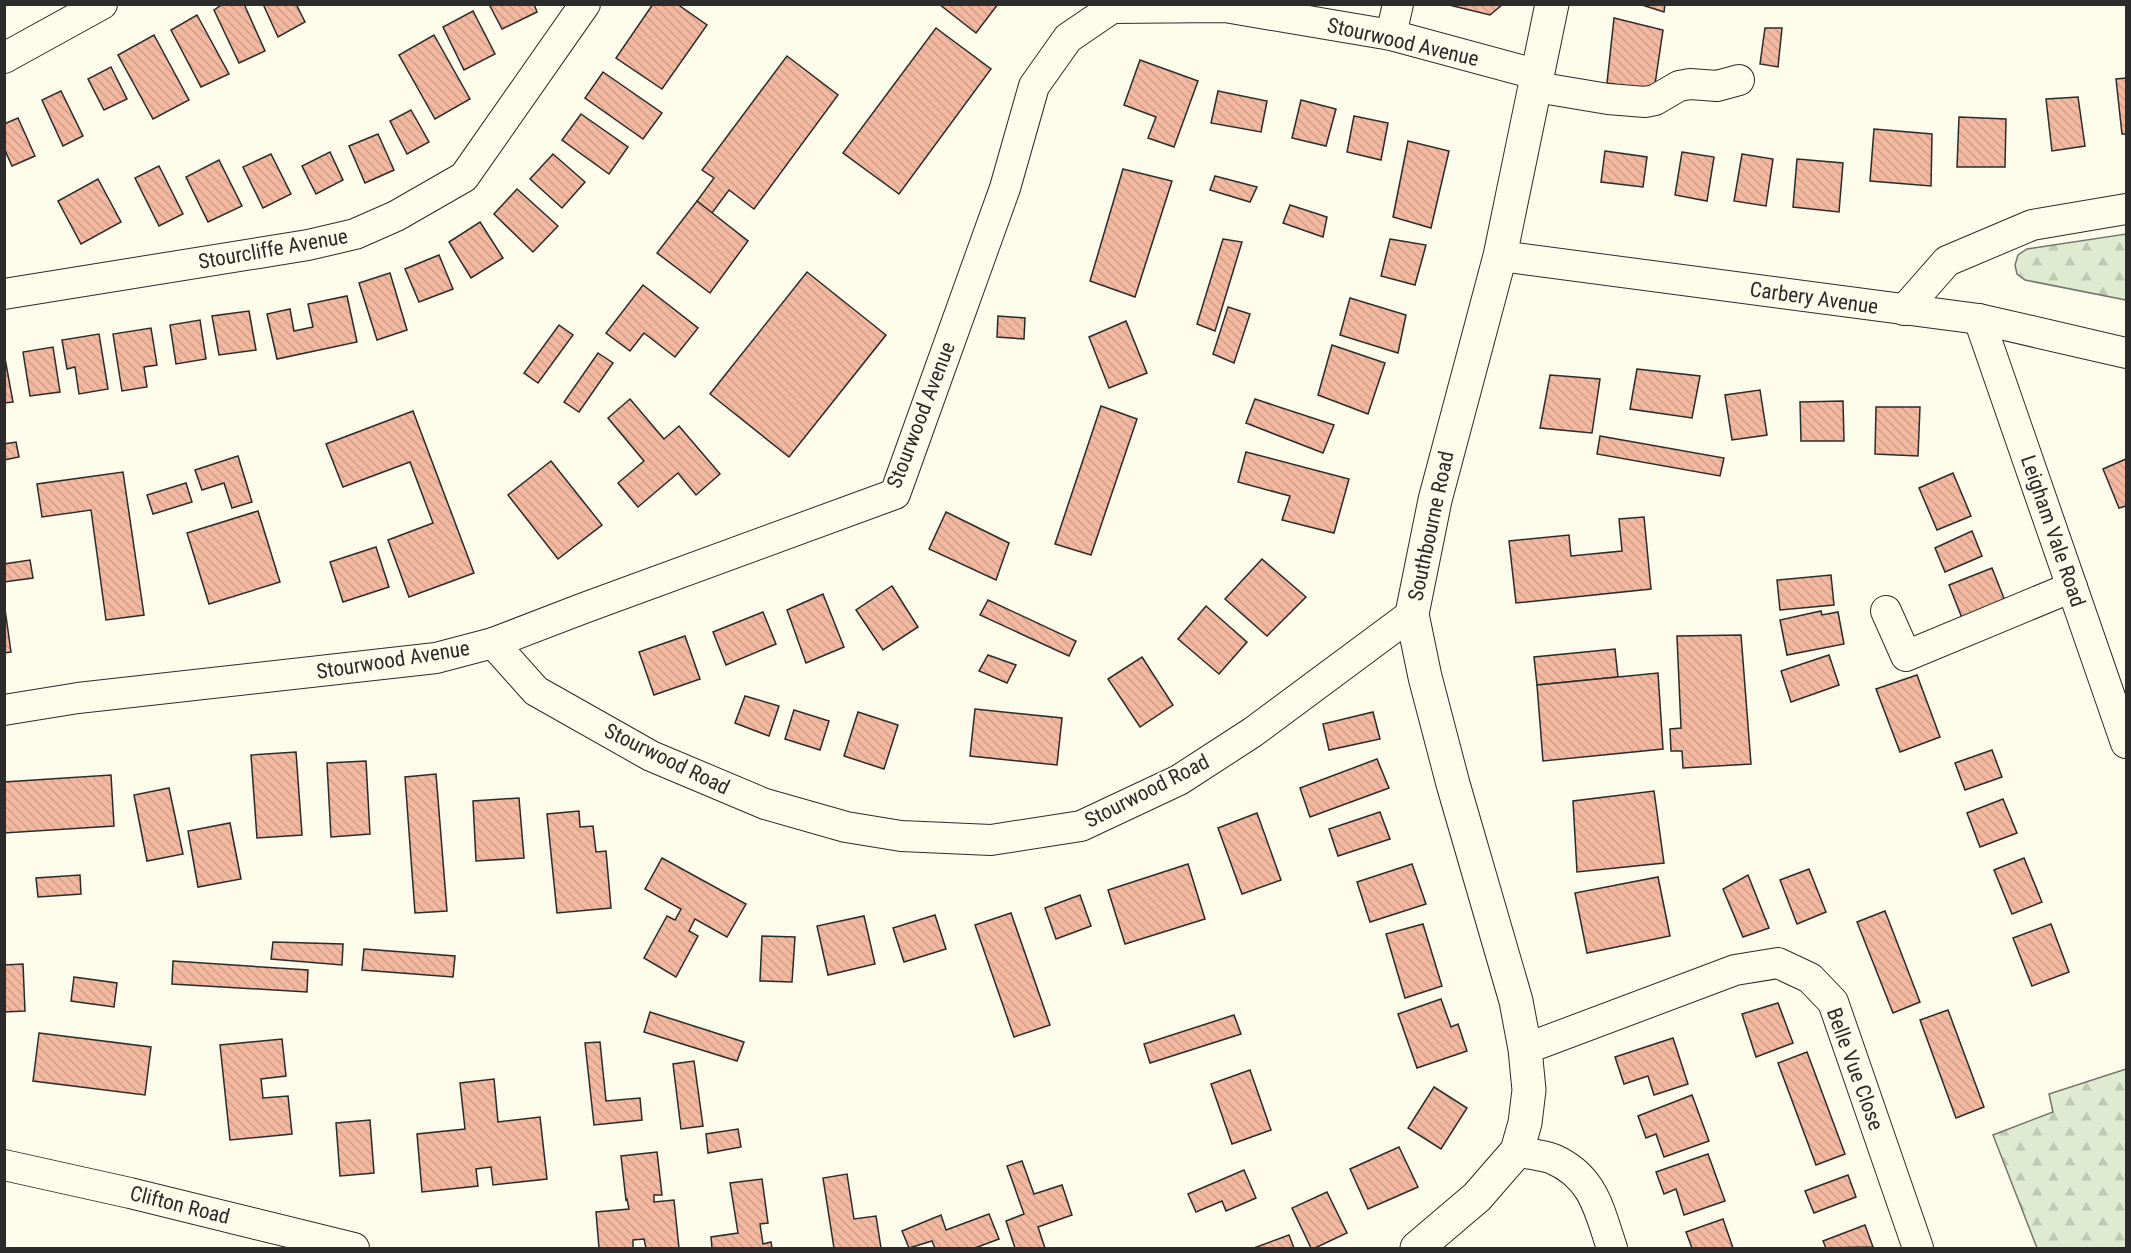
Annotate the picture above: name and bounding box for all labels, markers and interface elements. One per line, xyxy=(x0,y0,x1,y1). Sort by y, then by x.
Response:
street label: Stourwood Avenue xyxy=(1325,13,1481,71)
street label: Stourcliffe Avenue xyxy=(196,224,350,274)
street label: Carbery Avenue xyxy=(1748,277,1880,319)
street label: Stourwood Avenue xyxy=(882,338,960,491)
street label: Southbourne Road xyxy=(1403,449,1459,603)
street label: Leigham Vale Road xyxy=(2016,452,2090,610)
street label: Stourwood Avenue xyxy=(315,636,471,684)
street label: Stourwood Road xyxy=(600,718,734,800)
street label: Stourwood Road xyxy=(1081,749,1213,833)
street label: Belle Vue Close xyxy=(1822,1004,1888,1134)
street label: Clifton Road xyxy=(128,1181,232,1229)

